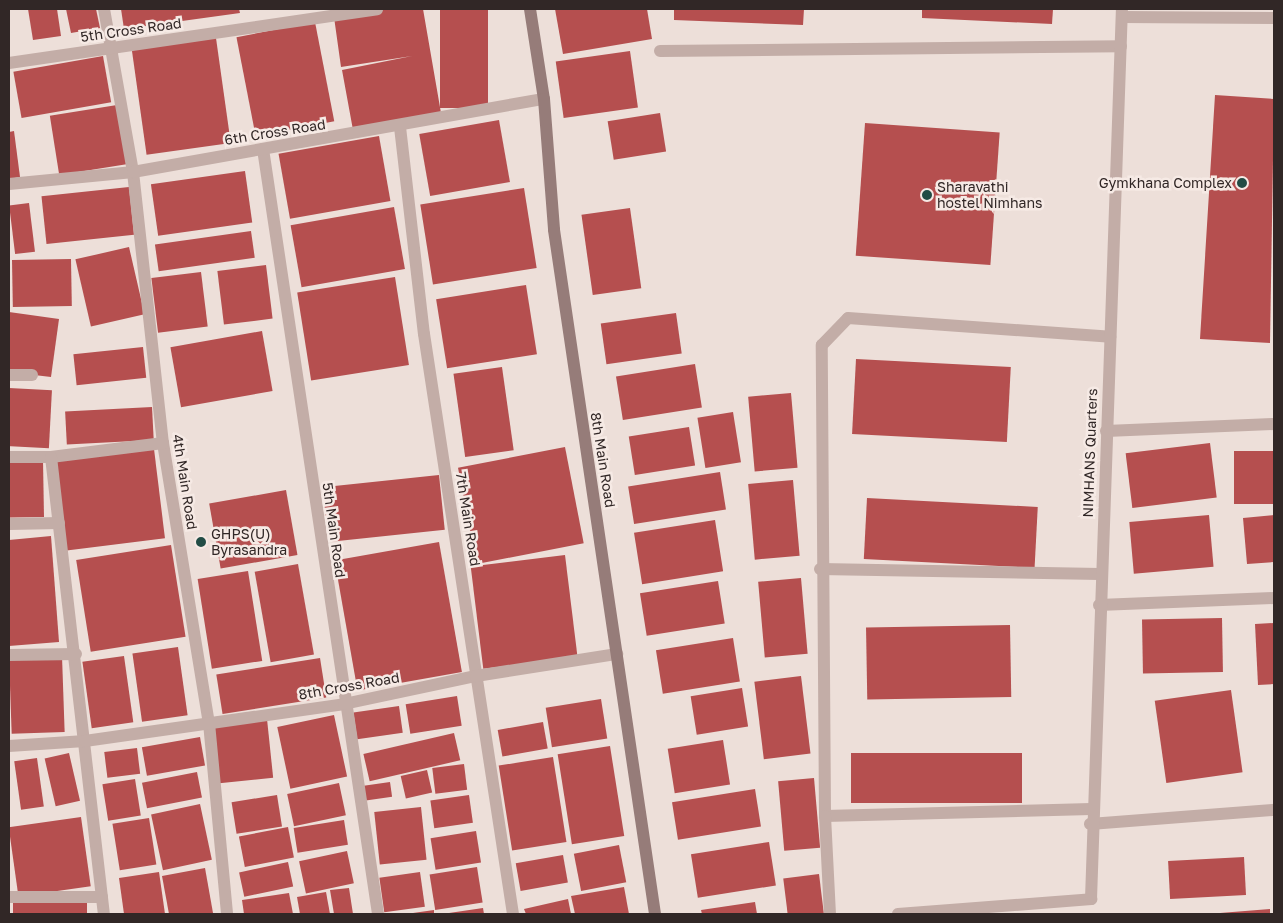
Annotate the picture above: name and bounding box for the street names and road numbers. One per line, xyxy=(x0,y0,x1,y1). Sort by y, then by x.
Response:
street label: 5th Cross Road xyxy=(79,15,183,45)
street label: 6th Cross Road xyxy=(223,116,327,148)
street label: NIMHANS Quarters xyxy=(1079,388,1101,518)
street label: 8th Main Road xyxy=(587,411,619,509)
street label: 4th Main Road xyxy=(169,433,201,531)
street label: 7th Main Road xyxy=(452,471,484,567)
street label: 5th Main Road xyxy=(319,481,349,579)
street label: 8th Cross Road xyxy=(297,669,401,703)

